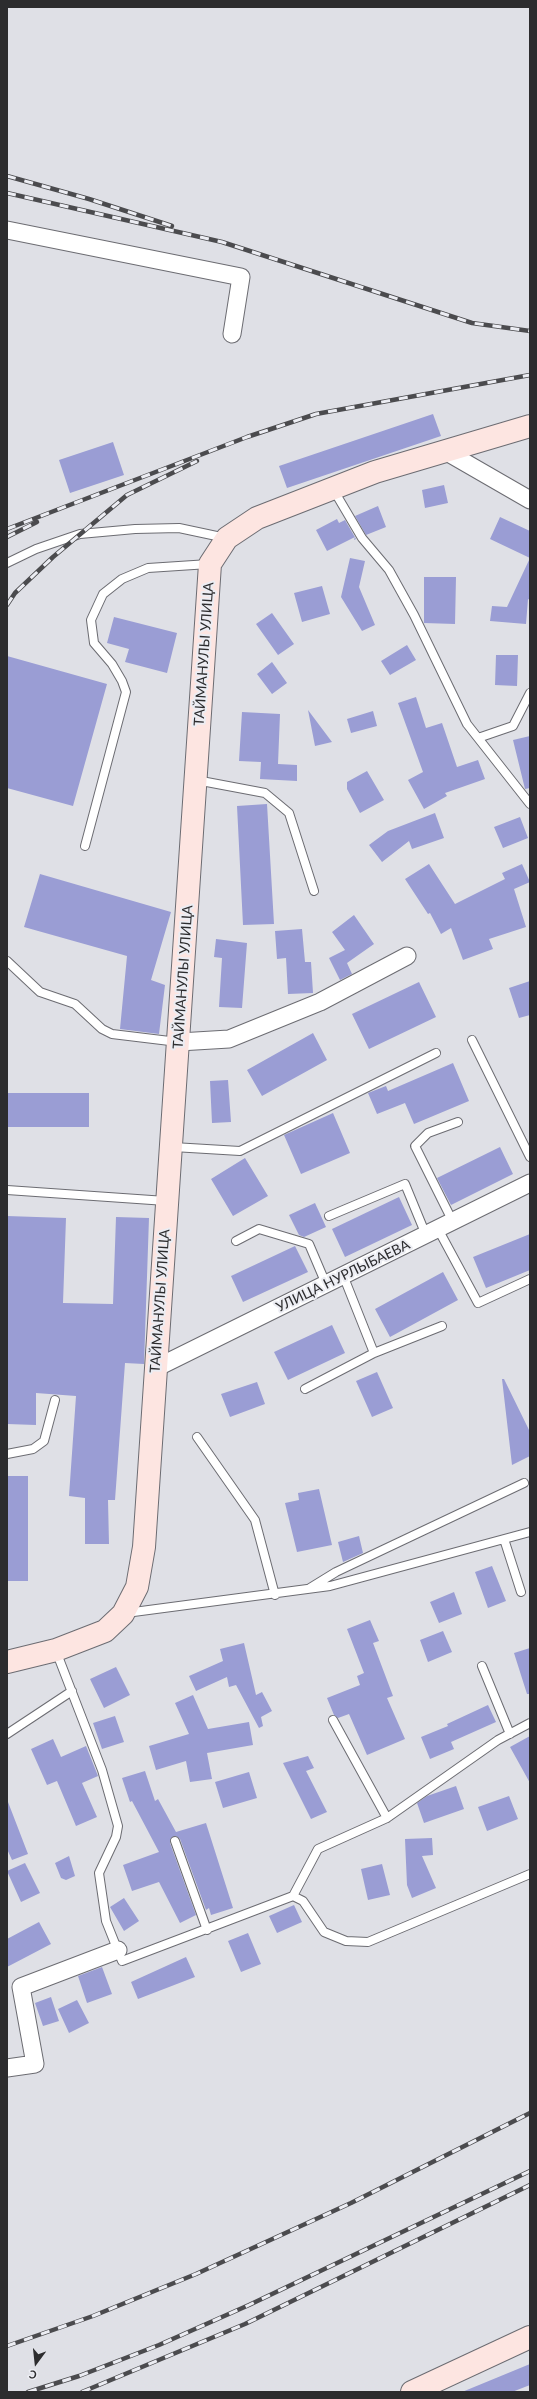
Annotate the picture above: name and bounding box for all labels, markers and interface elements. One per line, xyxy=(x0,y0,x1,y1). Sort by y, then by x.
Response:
street label: ТАЙМАНУЛЫ УЛИЦА xyxy=(191,582,217,726)
street label: ТАЙМАНУЛЫ УЛИЦА xyxy=(170,905,196,1049)
street label: ТАЙМАНУЛЫ УЛИЦА xyxy=(147,1229,173,1373)
street label: УЛИЦА НУРЛЫБАЕВА xyxy=(273,1236,413,1316)
north arrow xyxy=(16,2343,56,2383)
text: С xyxy=(28,2368,38,2382)

